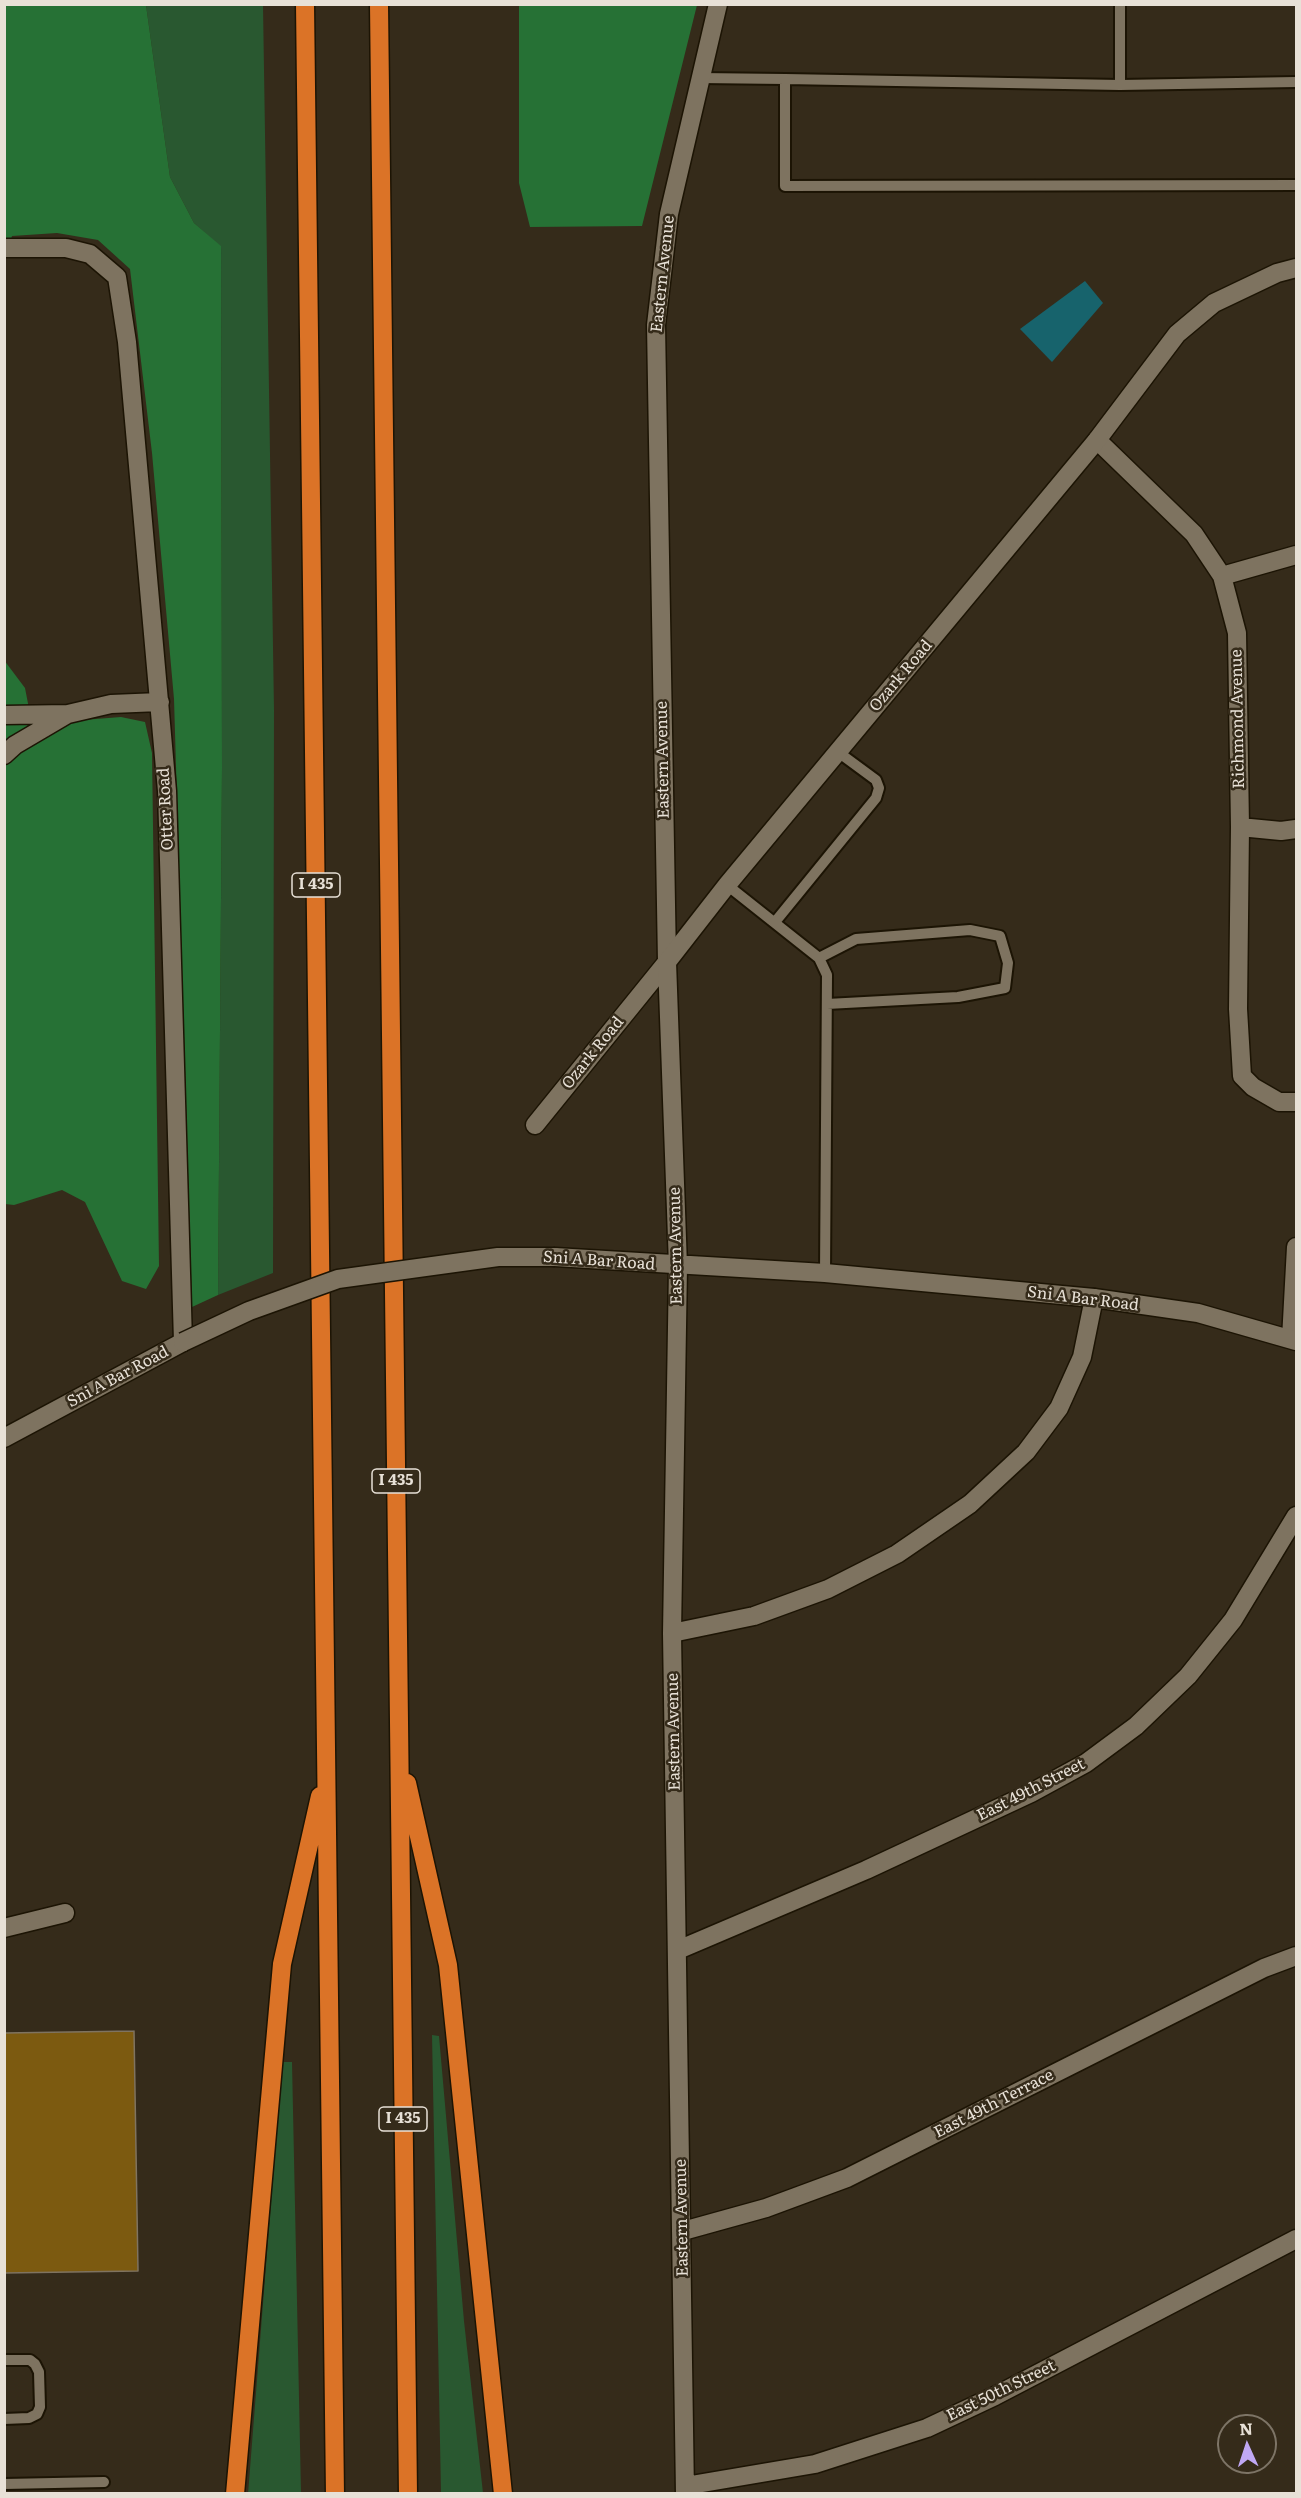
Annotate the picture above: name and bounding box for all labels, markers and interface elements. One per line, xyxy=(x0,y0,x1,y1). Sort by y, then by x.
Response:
street label: Eastern Avenue xyxy=(647,214,679,334)
street label: Ozark Road xyxy=(866,636,936,716)
street label: Richmond Avenue xyxy=(1227,649,1249,789)
street label: Eastern Avenue xyxy=(652,701,674,819)
street label: Otter Road xyxy=(154,767,178,851)
road number: I 435 xyxy=(292,873,340,897)
street label: Ozark Road xyxy=(558,1013,628,1093)
street label: Eastern Avenue xyxy=(665,1187,687,1305)
street label: Sni A Bar Road xyxy=(542,1248,656,1274)
street label: Sni A Bar Road xyxy=(1026,1283,1140,1315)
street label: Sni A Bar Road xyxy=(64,1342,172,1412)
road number: I 435 xyxy=(372,1469,420,1493)
street label: Eastern Avenue xyxy=(663,1673,685,1791)
street label: East 49th Street xyxy=(974,1755,1088,1825)
street label: East 49th Terrace xyxy=(931,2066,1057,2142)
road number: I 435 xyxy=(379,2107,427,2131)
street label: Eastern Avenue xyxy=(671,2159,693,2277)
street label: East 50th Street xyxy=(943,2356,1059,2426)
north arrow xyxy=(1217,2414,1277,2474)
text: N xyxy=(1239,2416,1254,2440)

